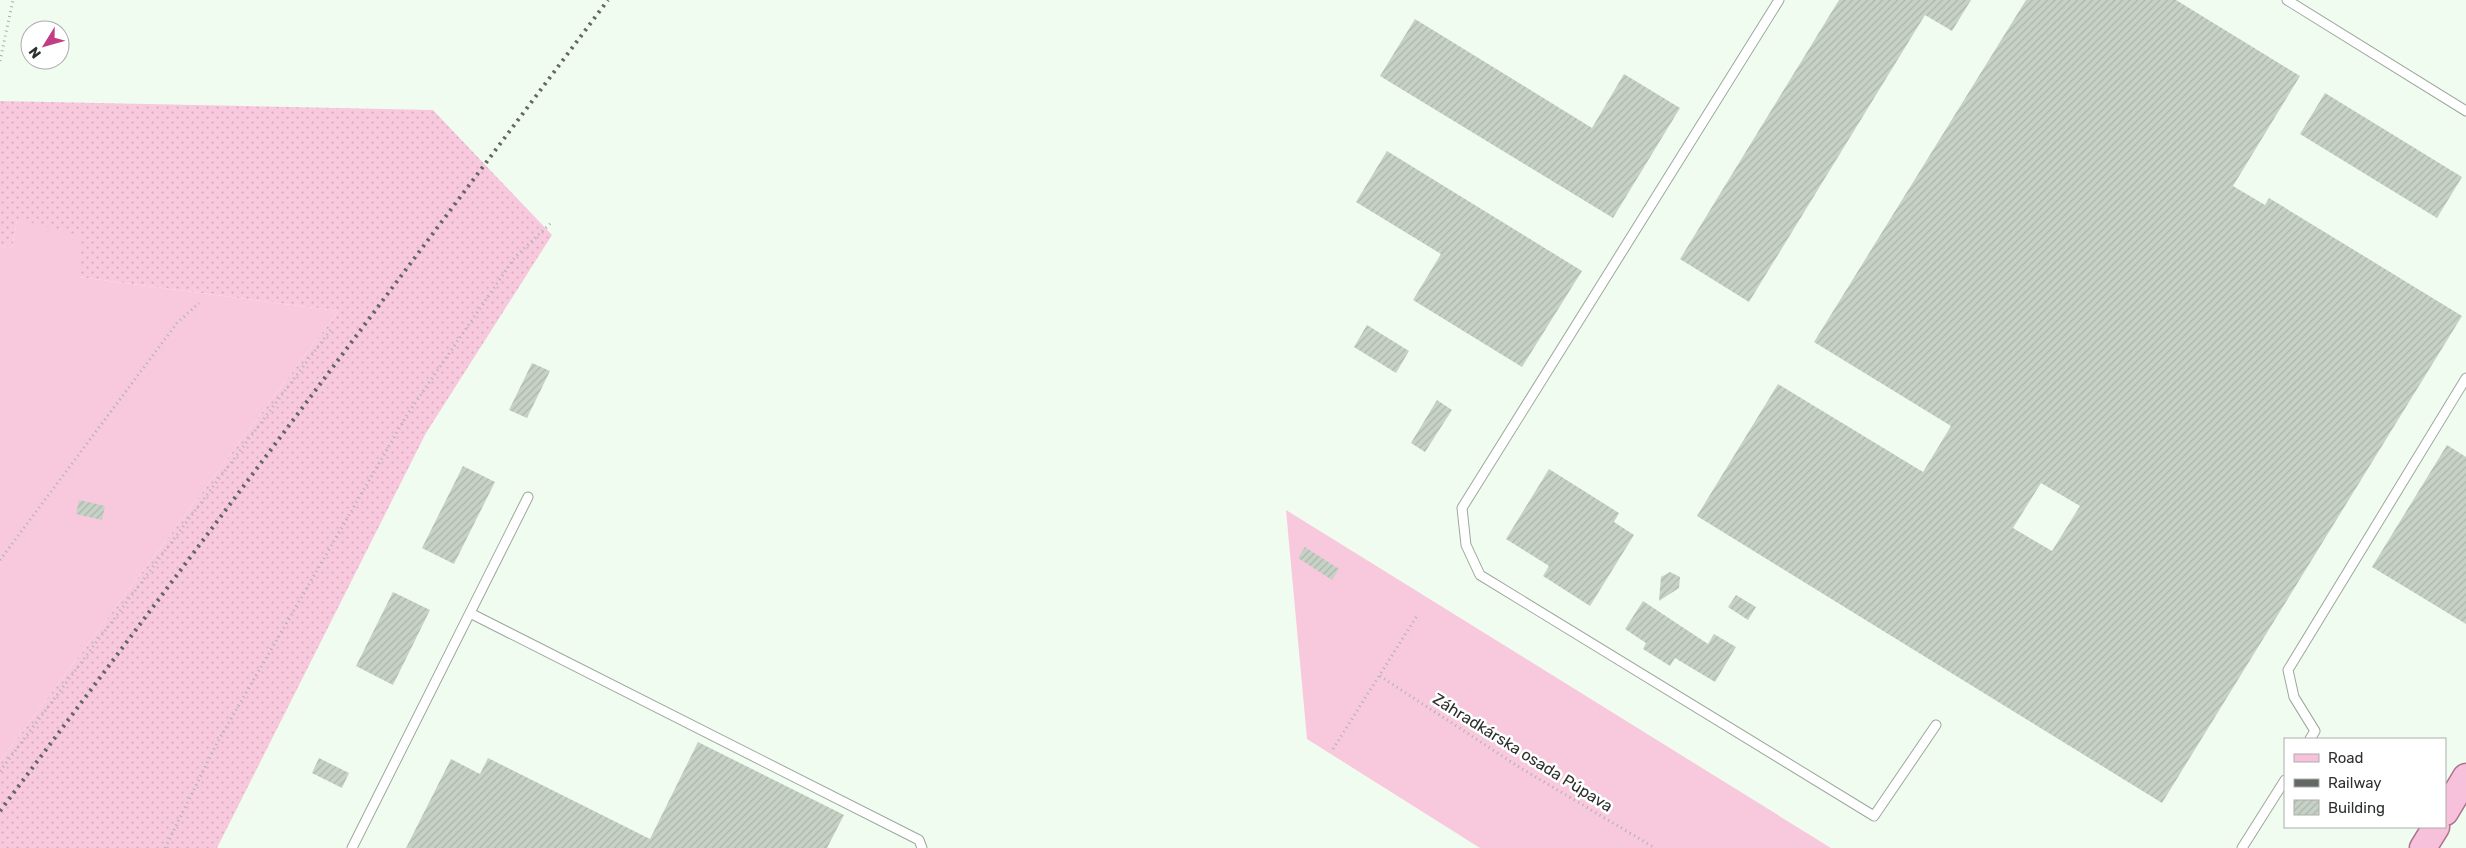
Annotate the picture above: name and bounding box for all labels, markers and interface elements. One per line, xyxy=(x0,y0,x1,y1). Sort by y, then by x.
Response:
north arrow xyxy=(20,20,70,70)
text: N xyxy=(25,43,45,62)
street label: Záhradkárska osada Púpava xyxy=(1429,689,1616,816)
legend xyxy=(2284,738,2446,828)
text: Road xyxy=(2328,749,2364,767)
text: Railway xyxy=(2328,774,2382,792)
text: Building xyxy=(2328,799,2385,817)

